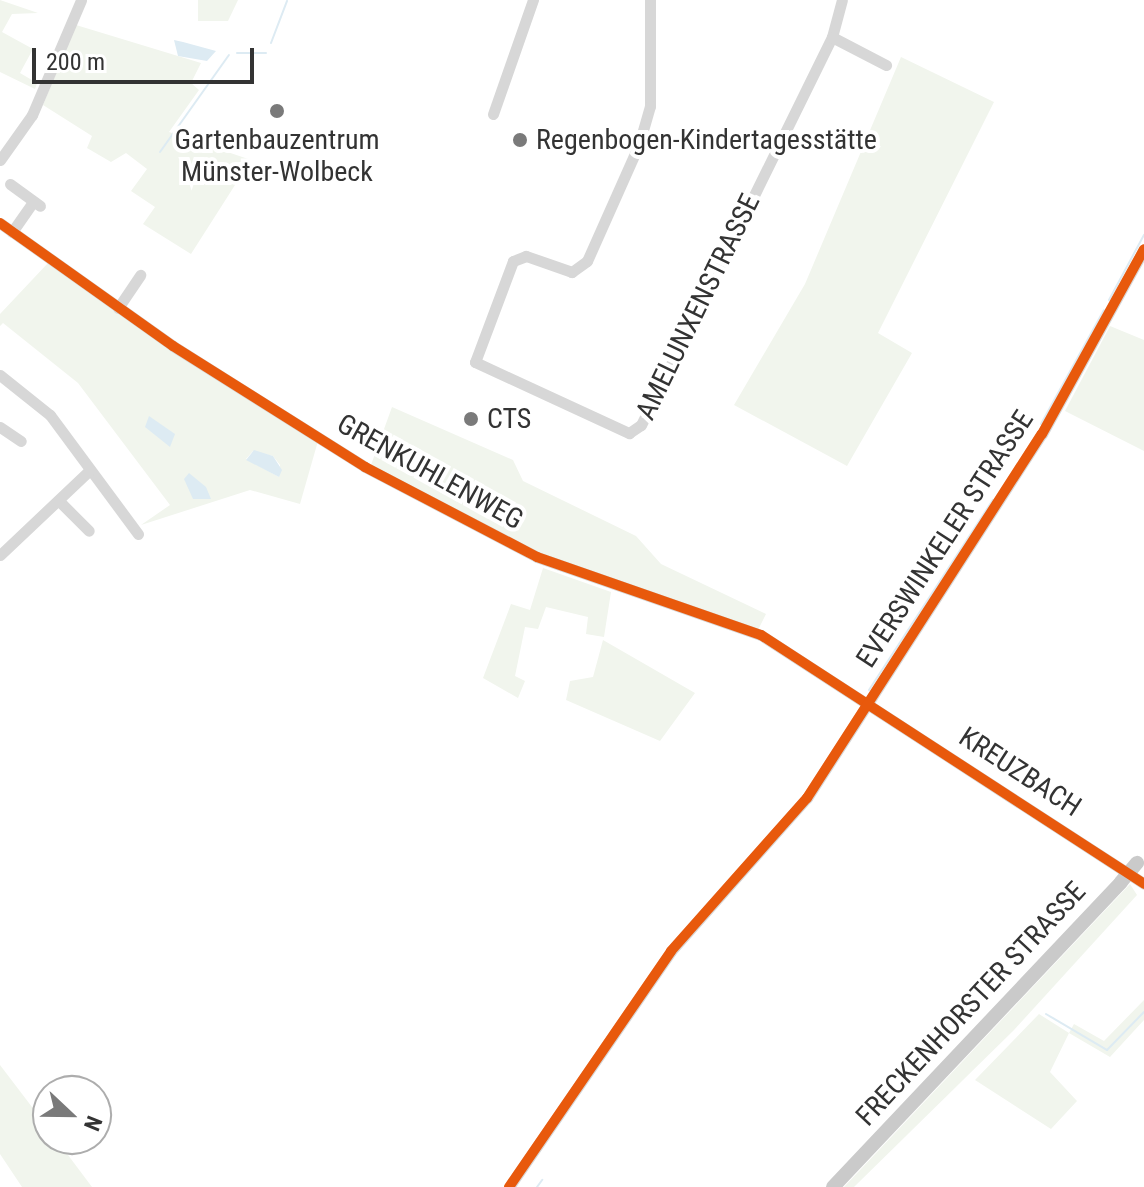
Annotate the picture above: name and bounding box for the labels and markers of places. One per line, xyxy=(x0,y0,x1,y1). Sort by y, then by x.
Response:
marker: Gartenbauzentrum Münster-Wolbeck xyxy=(268,102,286,120)
place label: Gartenbauzentrum Münster-Wolbeck xyxy=(174,123,380,189)
place label: Regenbogen-Kindertagesstätte xyxy=(536,123,877,157)
marker: Regenbogen-Kindertagesstätte xyxy=(511,131,529,149)
place label: CTS xyxy=(487,402,531,436)
marker: CTS xyxy=(462,410,480,428)

